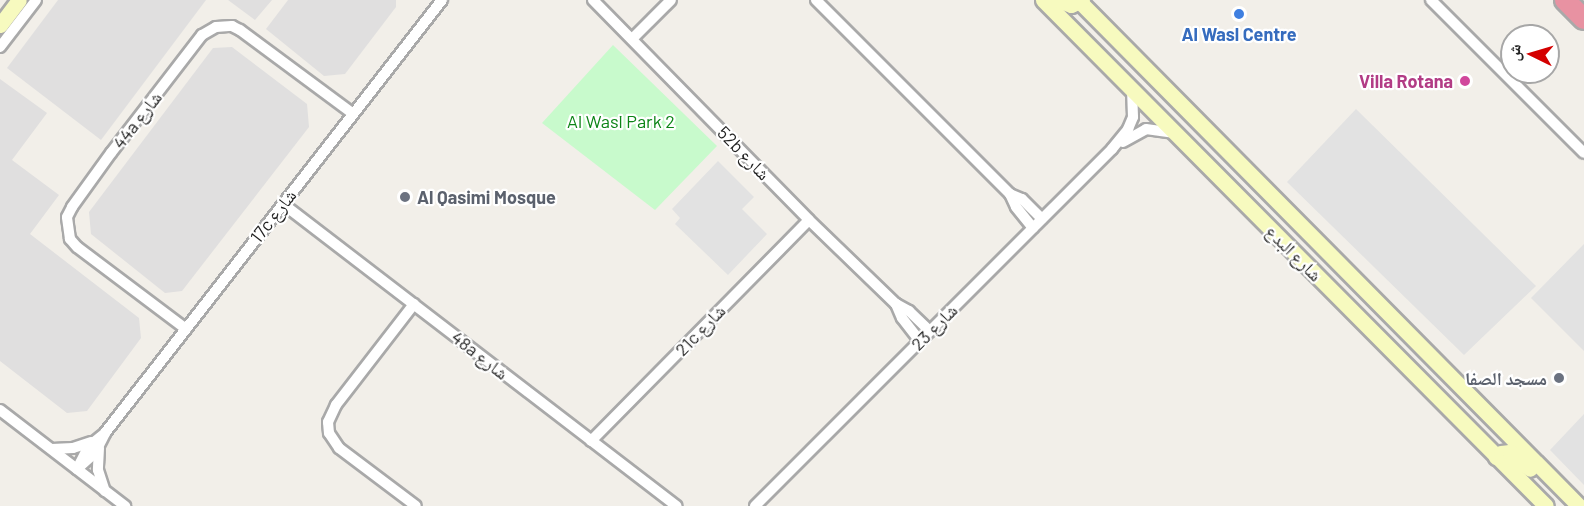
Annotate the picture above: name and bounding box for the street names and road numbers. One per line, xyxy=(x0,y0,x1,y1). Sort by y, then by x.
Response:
street label: 44a شارع xyxy=(108,87,166,153)
street label: 52b شارع xyxy=(713,122,775,184)
street label: 17c شارع xyxy=(245,185,301,247)
street label: شارع البدع xyxy=(1261,220,1327,286)
street label: شارع 23 xyxy=(906,299,962,355)
street label: 21c شارع xyxy=(670,300,730,360)
street label: 48a شارع xyxy=(447,326,513,384)

